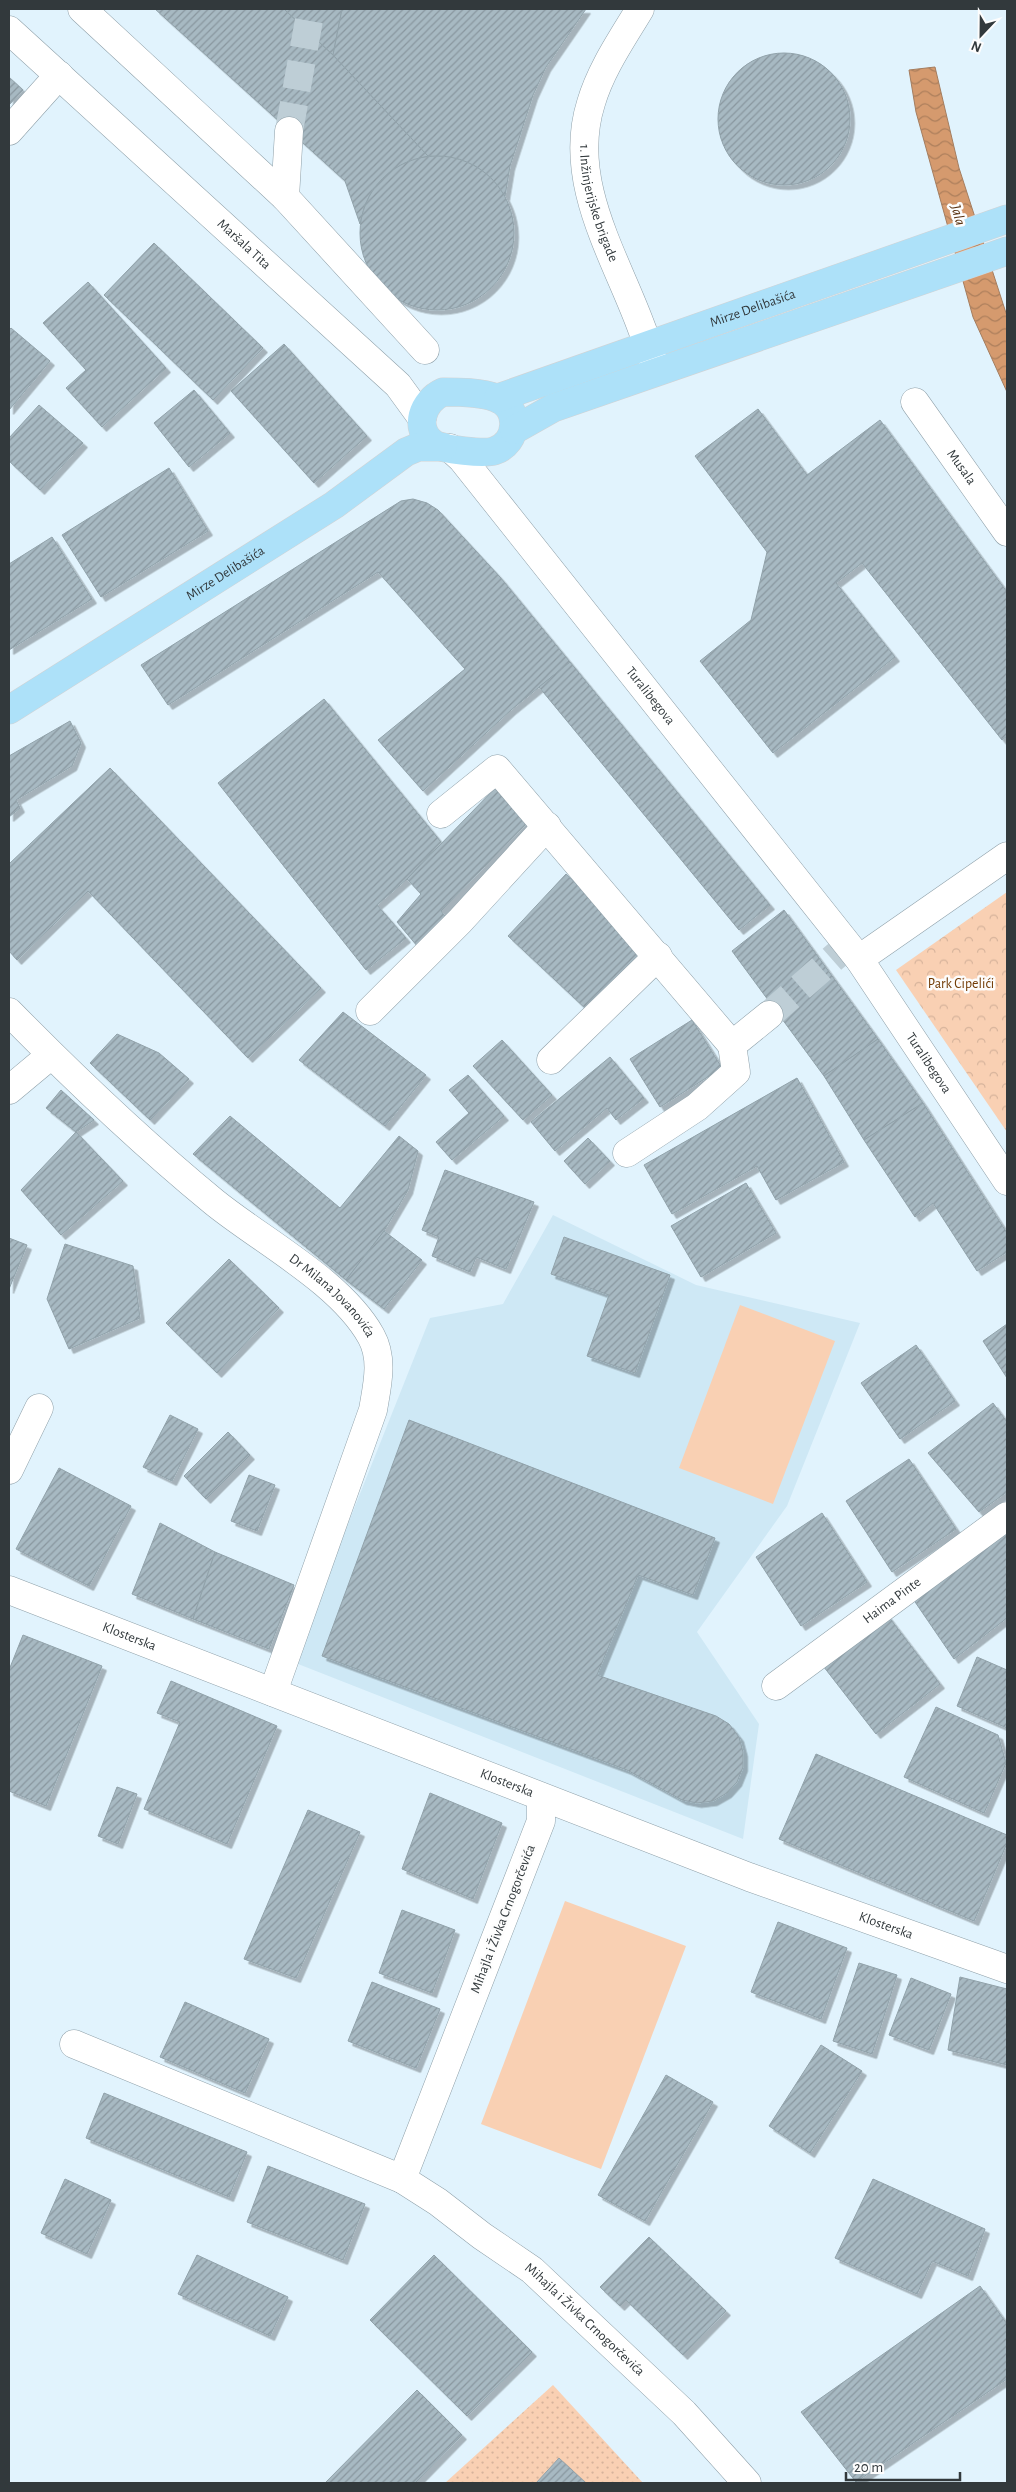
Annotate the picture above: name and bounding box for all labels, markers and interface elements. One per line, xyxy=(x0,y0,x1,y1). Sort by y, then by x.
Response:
north arrow xyxy=(956,10,1006,60)
text: N xyxy=(969,38,984,54)
street label: 1. Inžinjerijske brigade xyxy=(577,144,620,264)
water label: Jala xyxy=(948,202,968,227)
street label: Maršala Tita xyxy=(214,217,274,272)
street label: Mirze Delibašića xyxy=(708,287,798,330)
street label: Musala xyxy=(944,447,979,488)
street label: Mirze Delibašića xyxy=(184,543,268,603)
street label: Turalibegova xyxy=(623,664,678,728)
park label: Park Cipelići xyxy=(928,977,994,991)
street label: Turalibegova xyxy=(903,1030,954,1097)
street label: Dr Milana Jovanovića xyxy=(287,1251,378,1340)
street label: Haima Pinte xyxy=(861,1575,923,1626)
street label: Klosterska xyxy=(101,1620,159,1654)
street label: Klosterska xyxy=(478,1766,536,1800)
street label: Mihajla i Živka Crnogorčevića xyxy=(466,1842,538,1995)
street label: Klosterska xyxy=(857,1910,915,1942)
street label: Mihajla i Živka Crnogorčevića xyxy=(522,2260,647,2379)
scale bar xyxy=(846,2450,960,2482)
text: 20 m xyxy=(854,2460,883,2475)

